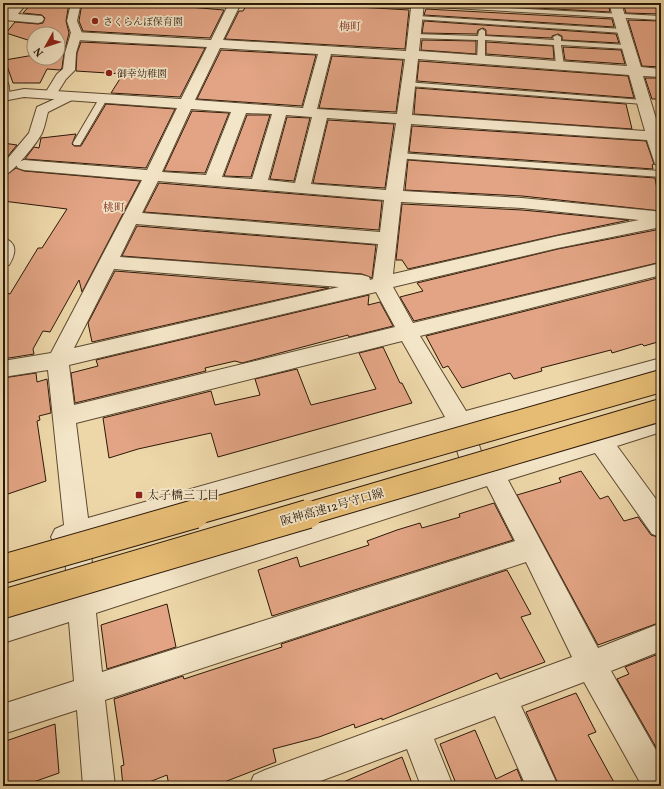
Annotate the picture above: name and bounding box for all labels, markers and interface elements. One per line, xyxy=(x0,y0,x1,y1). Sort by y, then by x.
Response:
place label: さくらんぼ保育園 xyxy=(103,15,183,29)
marker: さくらんぼ保育園 xyxy=(90,16,100,26)
district label: 梅町 xyxy=(339,20,361,35)
north arrow xyxy=(26,26,66,66)
text: N xyxy=(31,44,48,59)
place label: 御幸幼稚園 xyxy=(117,67,167,81)
marker: 御幸幼稚園 xyxy=(104,68,114,78)
district label: 桃町 xyxy=(103,201,125,216)
street label: 阪神高速12号守口線 xyxy=(279,486,386,530)
place label: 太子橋三丁目 xyxy=(147,488,219,504)
marker: 太子橋三丁目 xyxy=(134,490,144,500)

